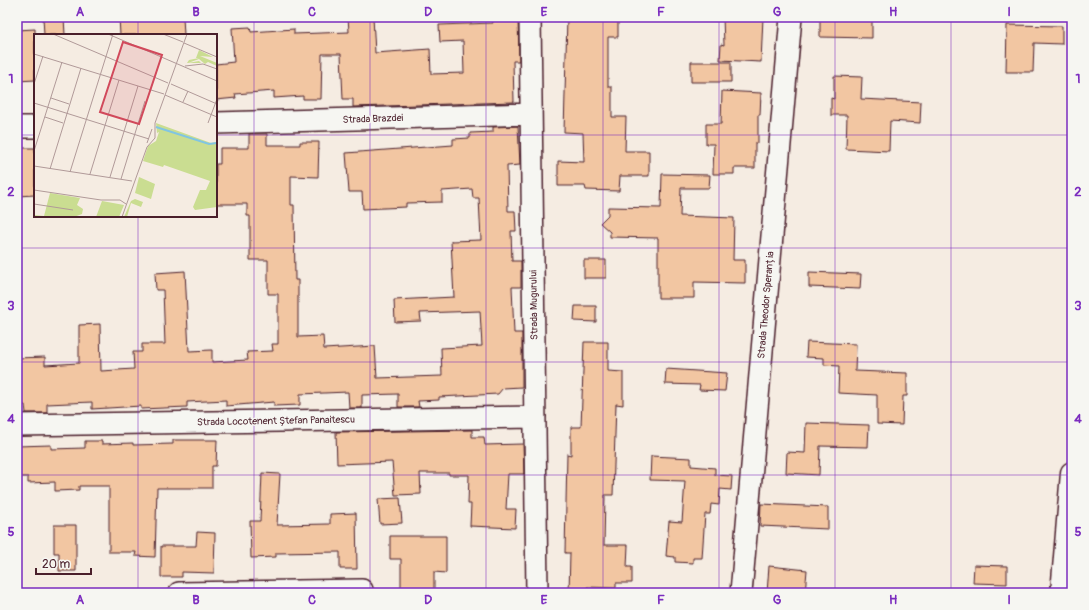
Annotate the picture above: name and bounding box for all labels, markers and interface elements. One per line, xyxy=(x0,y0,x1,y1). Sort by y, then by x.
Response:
text: A xyxy=(76,4,85,20)
text: B xyxy=(192,4,200,20)
text: C xyxy=(308,4,316,20)
text: D xyxy=(424,4,432,20)
text: E xyxy=(541,4,548,20)
text: F xyxy=(657,4,665,20)
text: G xyxy=(773,4,782,20)
text: H xyxy=(889,4,897,20)
text: I xyxy=(1007,4,1011,20)
inset map xyxy=(34,34,217,217)
text: 1 xyxy=(8,71,14,87)
text: 1 xyxy=(1075,71,1081,87)
street label: Strada Brazdei xyxy=(343,112,404,126)
text: 2 xyxy=(7,184,15,200)
text: 2 xyxy=(1074,184,1082,200)
street label: Strada Theodor Speranția xyxy=(755,251,777,359)
street label: Strada Mugurului xyxy=(527,270,541,340)
text: 3 xyxy=(7,298,15,314)
text: 3 xyxy=(1074,298,1082,314)
text: 4 xyxy=(7,411,15,427)
text: 4 xyxy=(1074,411,1082,427)
street label: Strada Locotenent Ștefan Panaitescu xyxy=(197,414,355,428)
text: 5 xyxy=(7,524,15,540)
text: 5 xyxy=(1074,524,1082,540)
scale bar xyxy=(36,550,91,576)
text: 20 m xyxy=(42,557,71,572)
text: A xyxy=(76,592,85,608)
text: B xyxy=(192,592,200,608)
text: C xyxy=(308,592,316,608)
text: D xyxy=(424,592,432,608)
text: E xyxy=(541,592,548,608)
text: F xyxy=(657,592,665,608)
text: G xyxy=(773,592,782,608)
text: H xyxy=(889,592,897,608)
text: I xyxy=(1007,592,1011,608)

